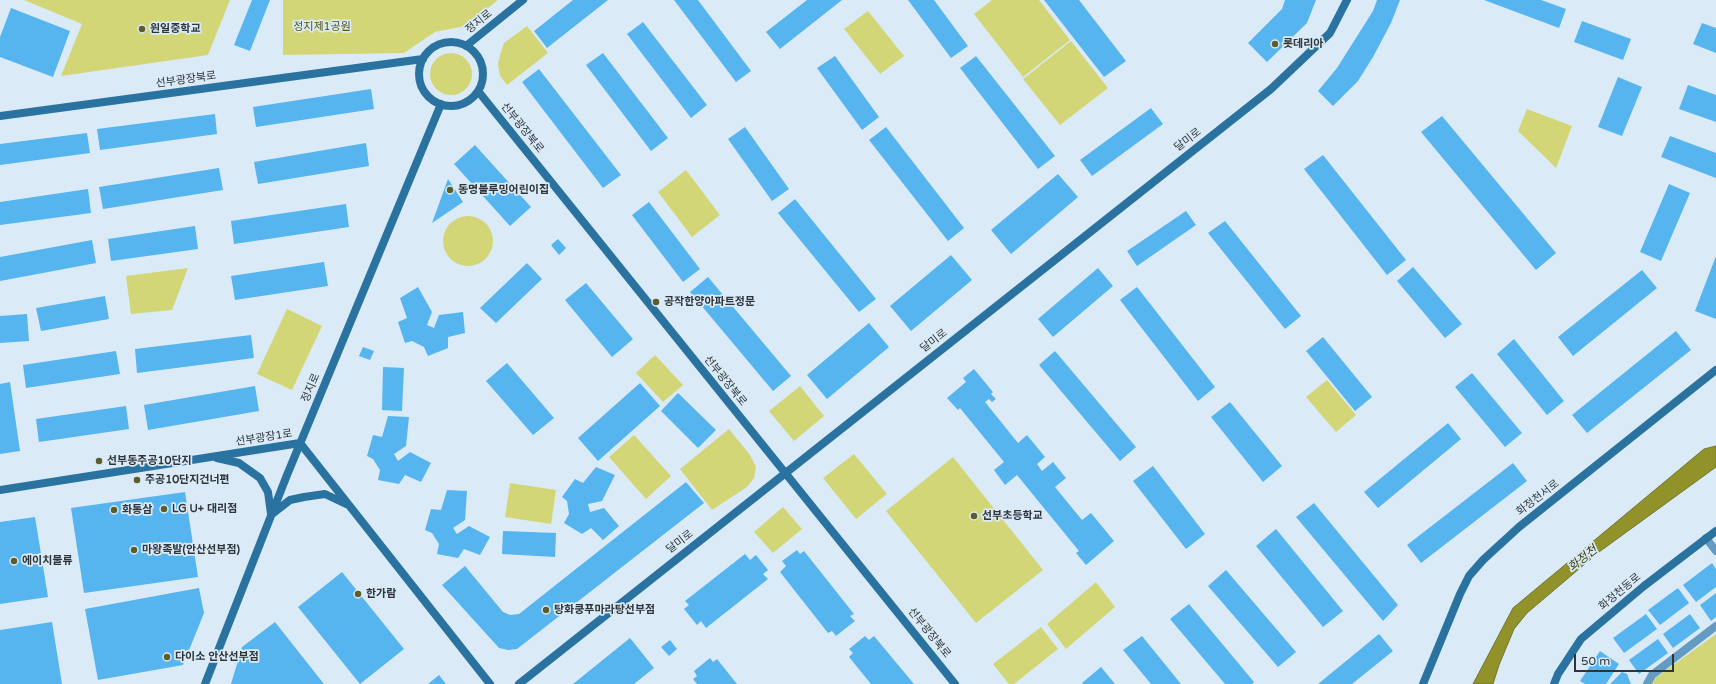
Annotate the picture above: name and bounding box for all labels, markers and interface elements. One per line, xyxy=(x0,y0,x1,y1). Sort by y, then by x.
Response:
street label: 정지로 xyxy=(463,7,495,37)
park label: 정지제1공원 xyxy=(293,20,351,34)
place label: 원일중학교 xyxy=(150,22,201,36)
marker: 원일중학교 xyxy=(137,24,147,34)
place label: 롯데리아 xyxy=(1283,37,1323,51)
marker: 롯데리아 xyxy=(1270,39,1280,49)
street label: 선부광장북로 xyxy=(155,69,217,91)
street label: 선부광장북로 xyxy=(498,100,546,156)
street label: 달미로 xyxy=(1172,125,1204,155)
place label: 동명블루밍어린이집 xyxy=(458,183,549,197)
marker: 동명블루밍어린이집 xyxy=(445,185,455,195)
place label: 공작한양아파트정문 xyxy=(664,295,755,309)
marker: 공작한양아파트정문 xyxy=(651,297,661,307)
street label: 달미로 xyxy=(918,326,950,356)
street label: 선부광장북로 xyxy=(701,353,749,409)
street label: 정지로 xyxy=(299,371,323,405)
street label: 선부광장1로 xyxy=(235,427,293,449)
place label: 선부동주공10단지 xyxy=(107,454,192,468)
marker: 선부동주공10단지 xyxy=(94,456,104,466)
place label: 주공10단지건너편 xyxy=(145,473,230,487)
marker: 주공10단지건너편 xyxy=(132,475,142,485)
street label: 화정천서로 xyxy=(1514,477,1562,519)
place label: LG U+ 대리점 xyxy=(172,502,237,516)
place label: 화통삼 xyxy=(122,503,152,517)
marker: LG U+ 대리점 xyxy=(159,504,169,514)
marker: 화통삼 xyxy=(109,505,119,515)
place label: 선부초등학교 xyxy=(982,509,1043,523)
marker: 선부초등학교 xyxy=(969,511,979,521)
street label: 달미로 xyxy=(664,527,696,557)
place label: 마왕족발(안산선부점) xyxy=(142,543,240,557)
water label: 화정천 xyxy=(1566,543,1600,575)
marker: 마왕족발(안산선부점) xyxy=(129,545,139,555)
place label: 에이치물류 xyxy=(22,554,73,568)
marker: 에이치물류 xyxy=(9,556,19,566)
street label: 화정천동로 xyxy=(1596,571,1644,613)
place label: 한가람 xyxy=(366,587,396,601)
marker: 한가람 xyxy=(353,589,363,599)
place label: 탕화쿵푸마라탕선부점 xyxy=(554,603,655,617)
marker: 탕화쿵푸마라탕선부점 xyxy=(541,605,551,615)
street label: 선부광장북로 xyxy=(905,605,953,661)
scale bar xyxy=(1576,646,1676,672)
place label: 다이소 안산선부점 xyxy=(175,650,259,664)
marker: 다이소 안산선부점 xyxy=(162,652,172,662)
text: 50 m xyxy=(1581,654,1610,668)

